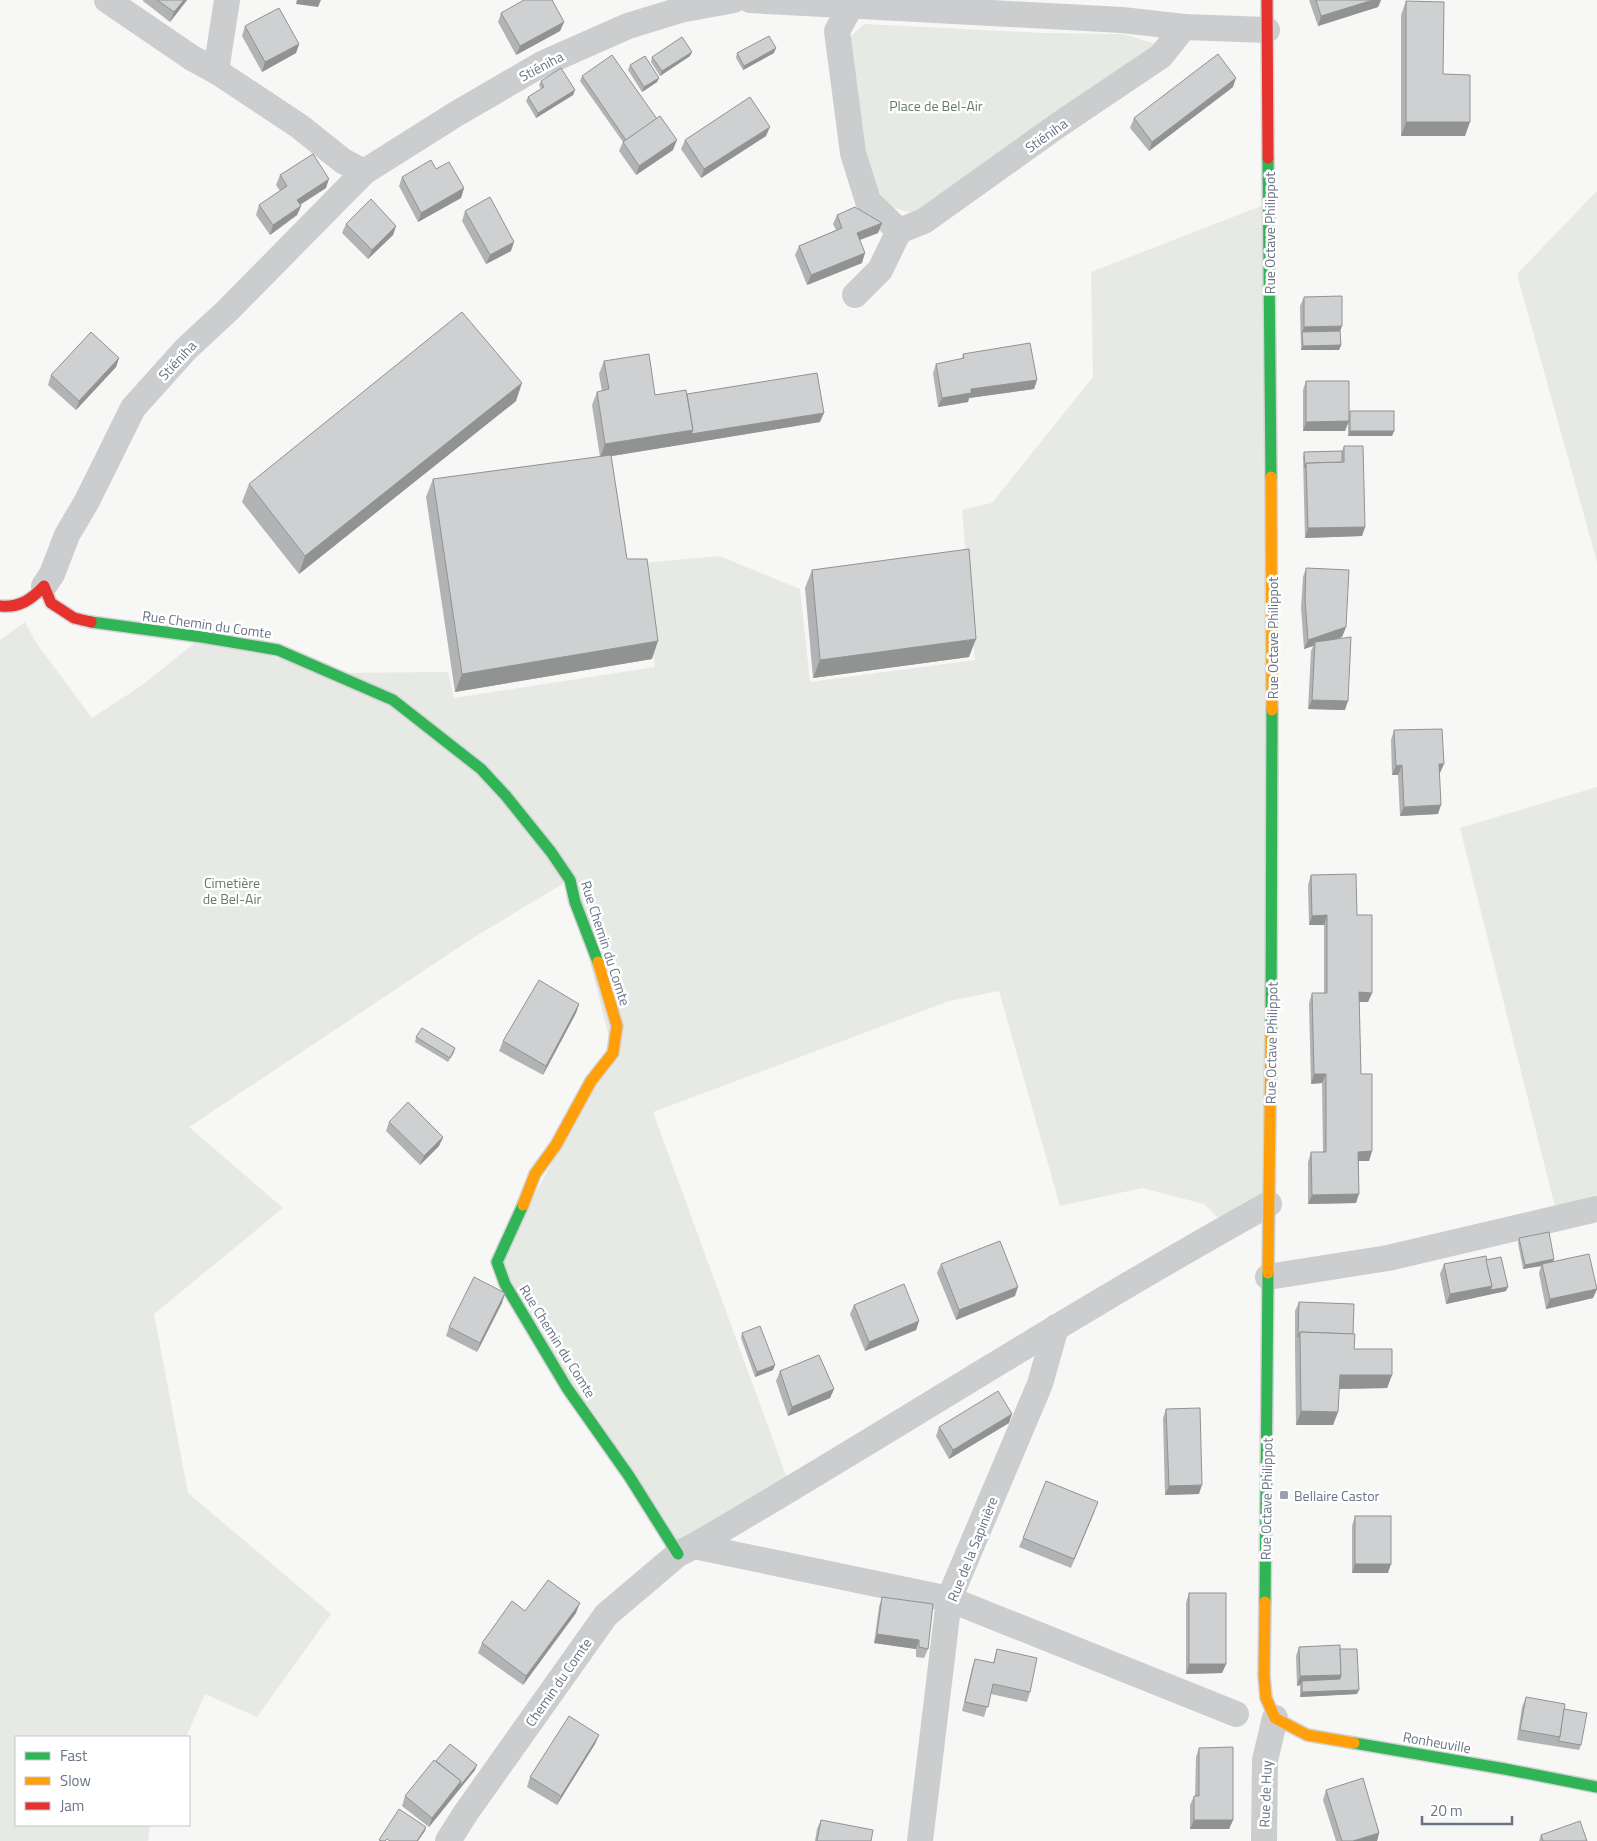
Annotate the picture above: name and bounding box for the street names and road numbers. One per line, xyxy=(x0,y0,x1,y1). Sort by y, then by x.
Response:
street label: Stiéniha xyxy=(515,46,567,86)
street label: Stiéniha xyxy=(1020,113,1072,157)
street label: Rue Octave Philippot xyxy=(1259,172,1280,294)
street label: Stiéniha xyxy=(153,335,201,385)
street label: Rue Octave Philippot xyxy=(1262,577,1283,699)
street label: Rue Chemin du Comte xyxy=(141,605,273,643)
street label: Rue Chemin du Comte xyxy=(576,878,636,1008)
street label: Rue Octave Philippot xyxy=(1259,982,1283,1104)
street label: Rue Chemin du Comte xyxy=(515,1280,601,1402)
street label: Rue Octave Philippot xyxy=(1254,1438,1278,1560)
street label: Rue de la Sapinière xyxy=(941,1493,1003,1605)
street label: Chemin du Comte xyxy=(520,1633,596,1731)
street label: Ronheuville xyxy=(1401,1726,1473,1758)
street label: Rue de Huy xyxy=(1253,1760,1277,1828)

